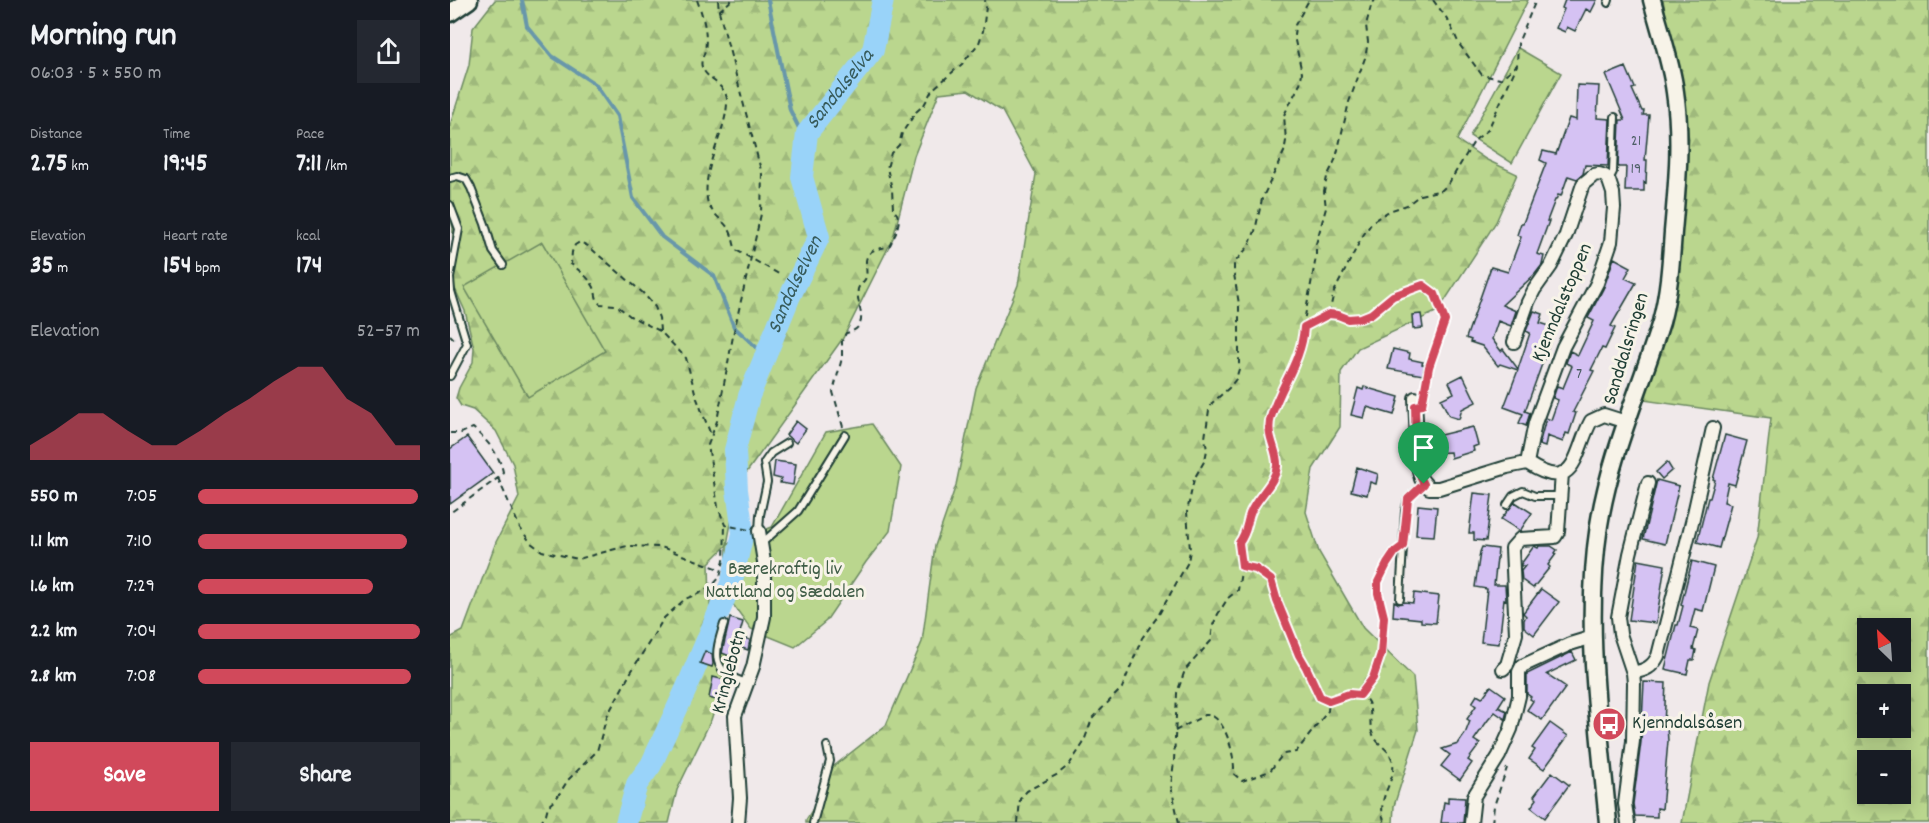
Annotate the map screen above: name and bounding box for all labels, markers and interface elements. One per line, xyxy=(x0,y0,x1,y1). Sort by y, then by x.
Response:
text: Morning run xyxy=(30,14,177,61)
button: share xyxy=(357,20,420,83)
water label: Sandalselva xyxy=(800,43,883,137)
text: 06:03 · 5 × 550 m xyxy=(30,60,162,88)
text: Distance xyxy=(30,123,82,146)
text: Time xyxy=(163,123,190,146)
text: Pace xyxy=(296,123,324,146)
house number: 21 xyxy=(1631,130,1641,153)
text: 2.75 xyxy=(30,146,68,183)
text: 19:45 xyxy=(163,146,208,183)
text: 7:11 xyxy=(296,146,322,183)
text: km xyxy=(68,155,89,178)
text: /km xyxy=(322,155,347,178)
house number: 19 xyxy=(1631,158,1641,181)
text: Elevation xyxy=(30,225,86,248)
text: Heart rate xyxy=(163,225,228,248)
text: kcal xyxy=(296,225,320,248)
water label: Sandalselven xyxy=(761,230,832,339)
street label: Kjenndalstoppen xyxy=(1525,239,1601,367)
text: 35 xyxy=(30,248,54,285)
text: 154 xyxy=(163,248,192,285)
text: 174 xyxy=(296,248,322,285)
text: m xyxy=(54,257,68,280)
text: bpm xyxy=(192,257,221,280)
street label: Sanddalsringen xyxy=(1597,289,1657,409)
text: Elevation xyxy=(30,318,100,346)
text: 52–57 m xyxy=(357,318,420,346)
house number: 7 xyxy=(1576,363,1582,386)
pin xyxy=(1398,422,1449,484)
icon: arrive xyxy=(1407,431,1440,464)
text: 550 m xyxy=(30,483,78,511)
text: 7:05 xyxy=(126,483,157,511)
text: 1.1 km xyxy=(30,528,69,556)
text: 7:10 xyxy=(126,528,152,556)
park label: Bærekraftig liv Nattland og Sædalen xyxy=(705,556,865,607)
text: 1.6 km xyxy=(30,573,74,601)
text: 7:29 xyxy=(126,573,155,601)
text: 2.2 km xyxy=(30,618,77,646)
text: 7:04 xyxy=(126,618,156,646)
north arrow xyxy=(1857,618,1911,672)
map controls xyxy=(1857,618,1911,804)
street label: Kringlebotn xyxy=(705,627,755,717)
text: 2.8 km xyxy=(30,663,77,691)
text: 7:08 xyxy=(126,663,156,691)
button: + xyxy=(1857,684,1911,738)
bus stop icon: Kjenndalsåsen xyxy=(1591,706,1627,742)
place label: Kjenndalsåsen xyxy=(1632,710,1742,738)
button: Save xyxy=(30,742,219,811)
button: Share xyxy=(231,742,420,811)
button: − xyxy=(1857,750,1911,804)

